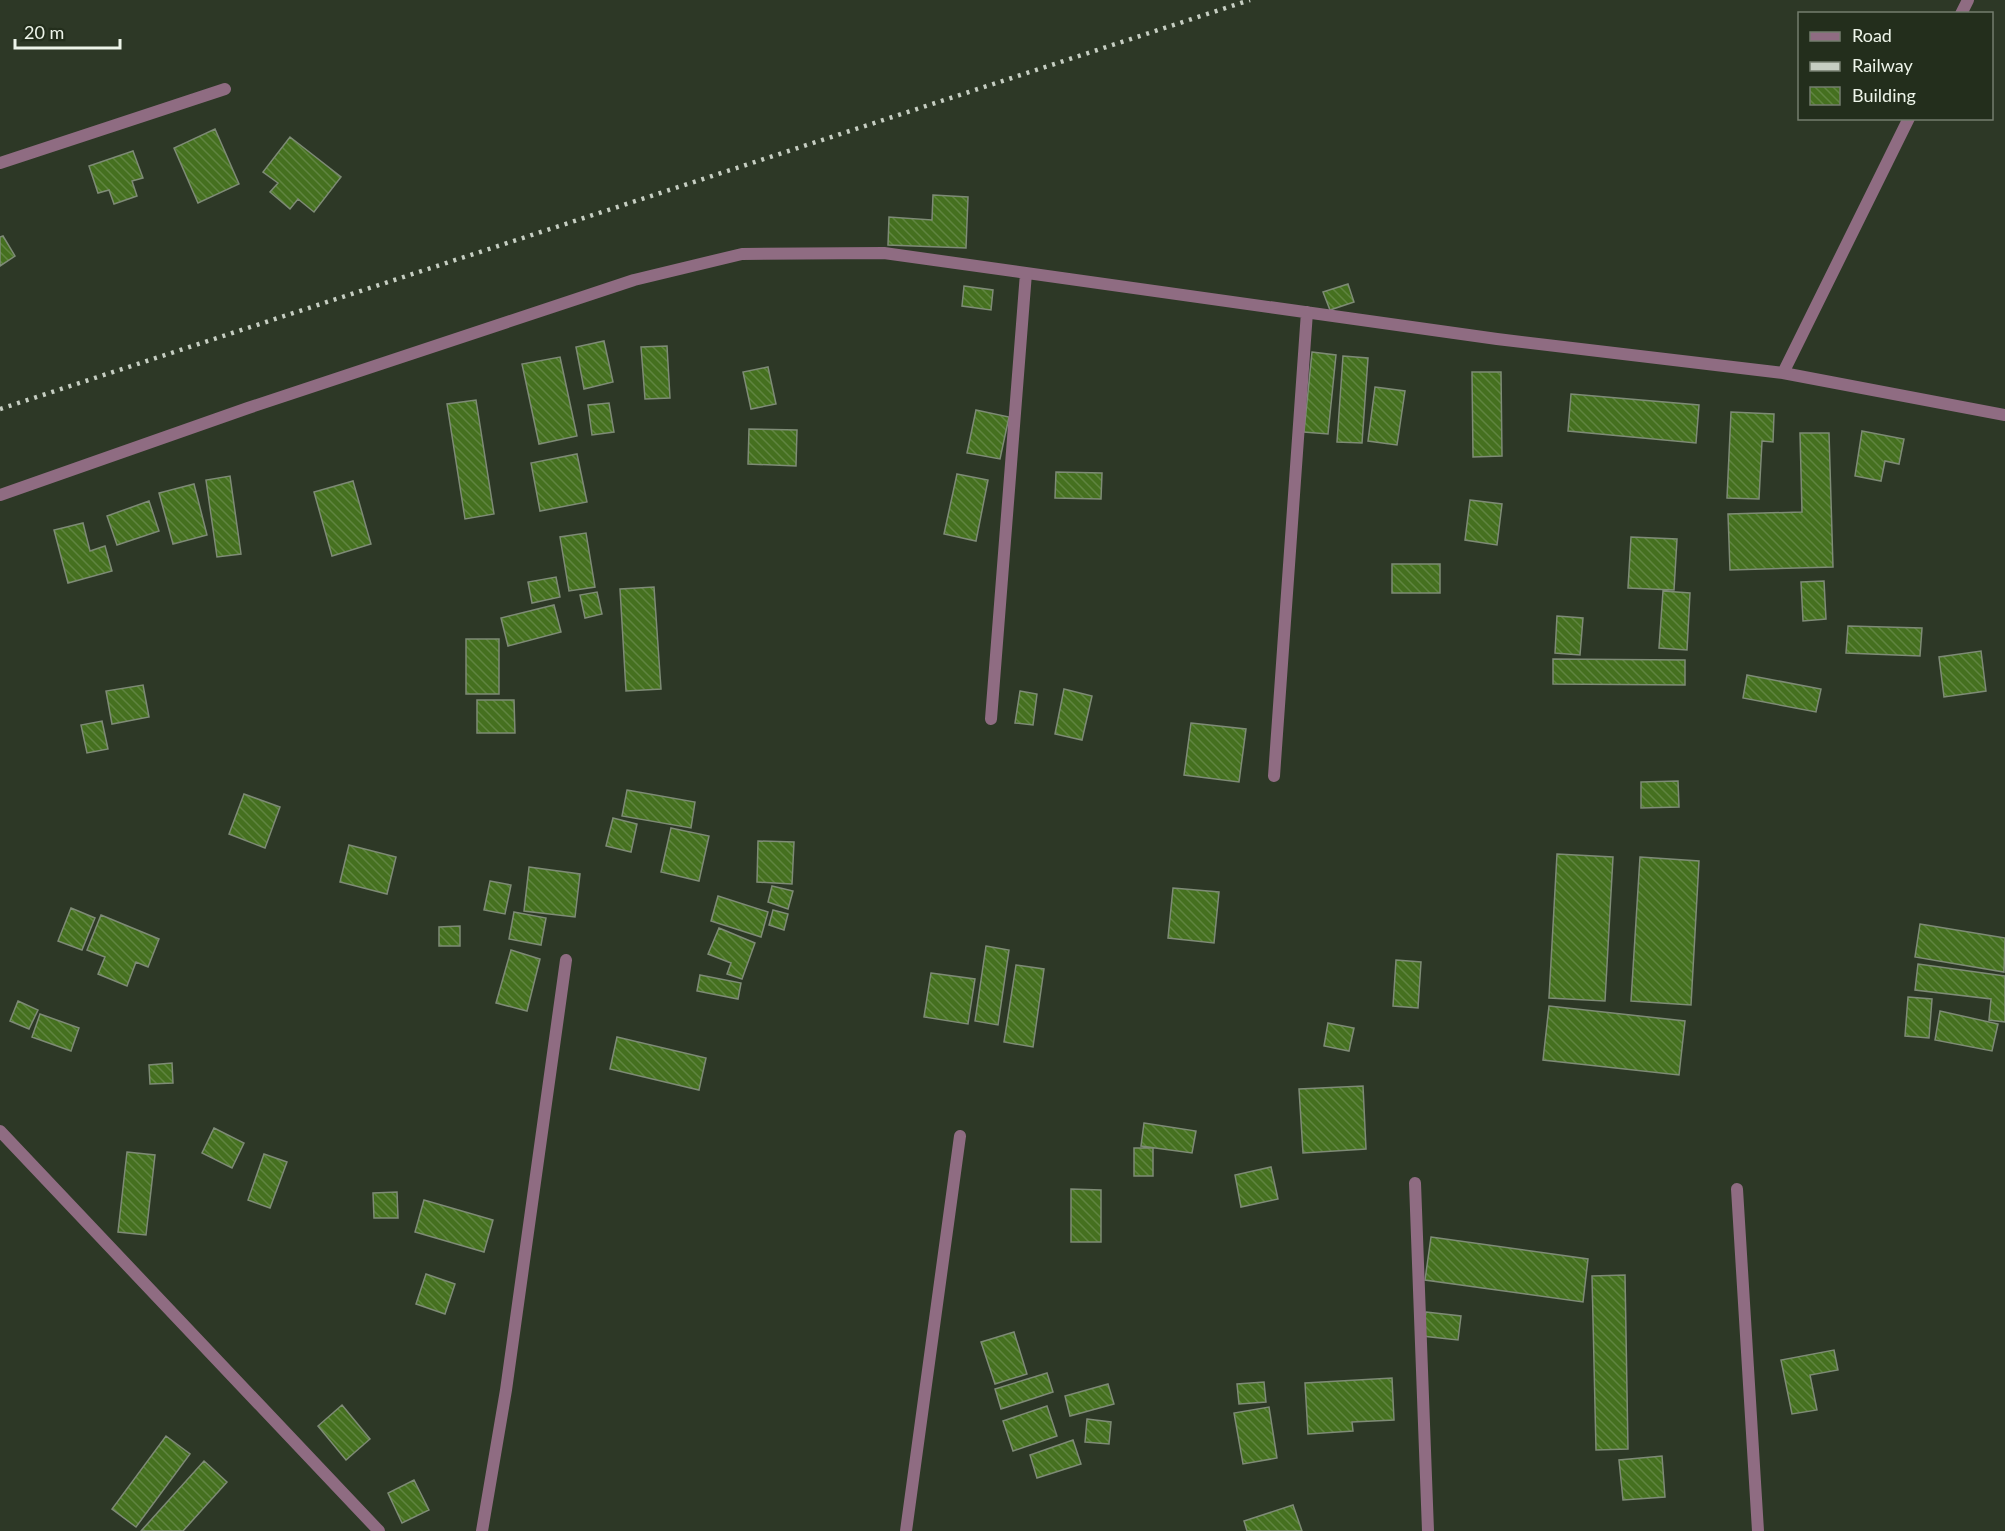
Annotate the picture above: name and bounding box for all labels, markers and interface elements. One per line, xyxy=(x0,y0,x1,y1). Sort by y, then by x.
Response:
scale bar xyxy=(15,12,120,50)
legend xyxy=(1798,12,1993,120)
text: 20 m xyxy=(24,21,64,43)
text: Road xyxy=(1852,24,1892,46)
text: Railway xyxy=(1852,54,1913,76)
text: Building xyxy=(1852,84,1916,106)

